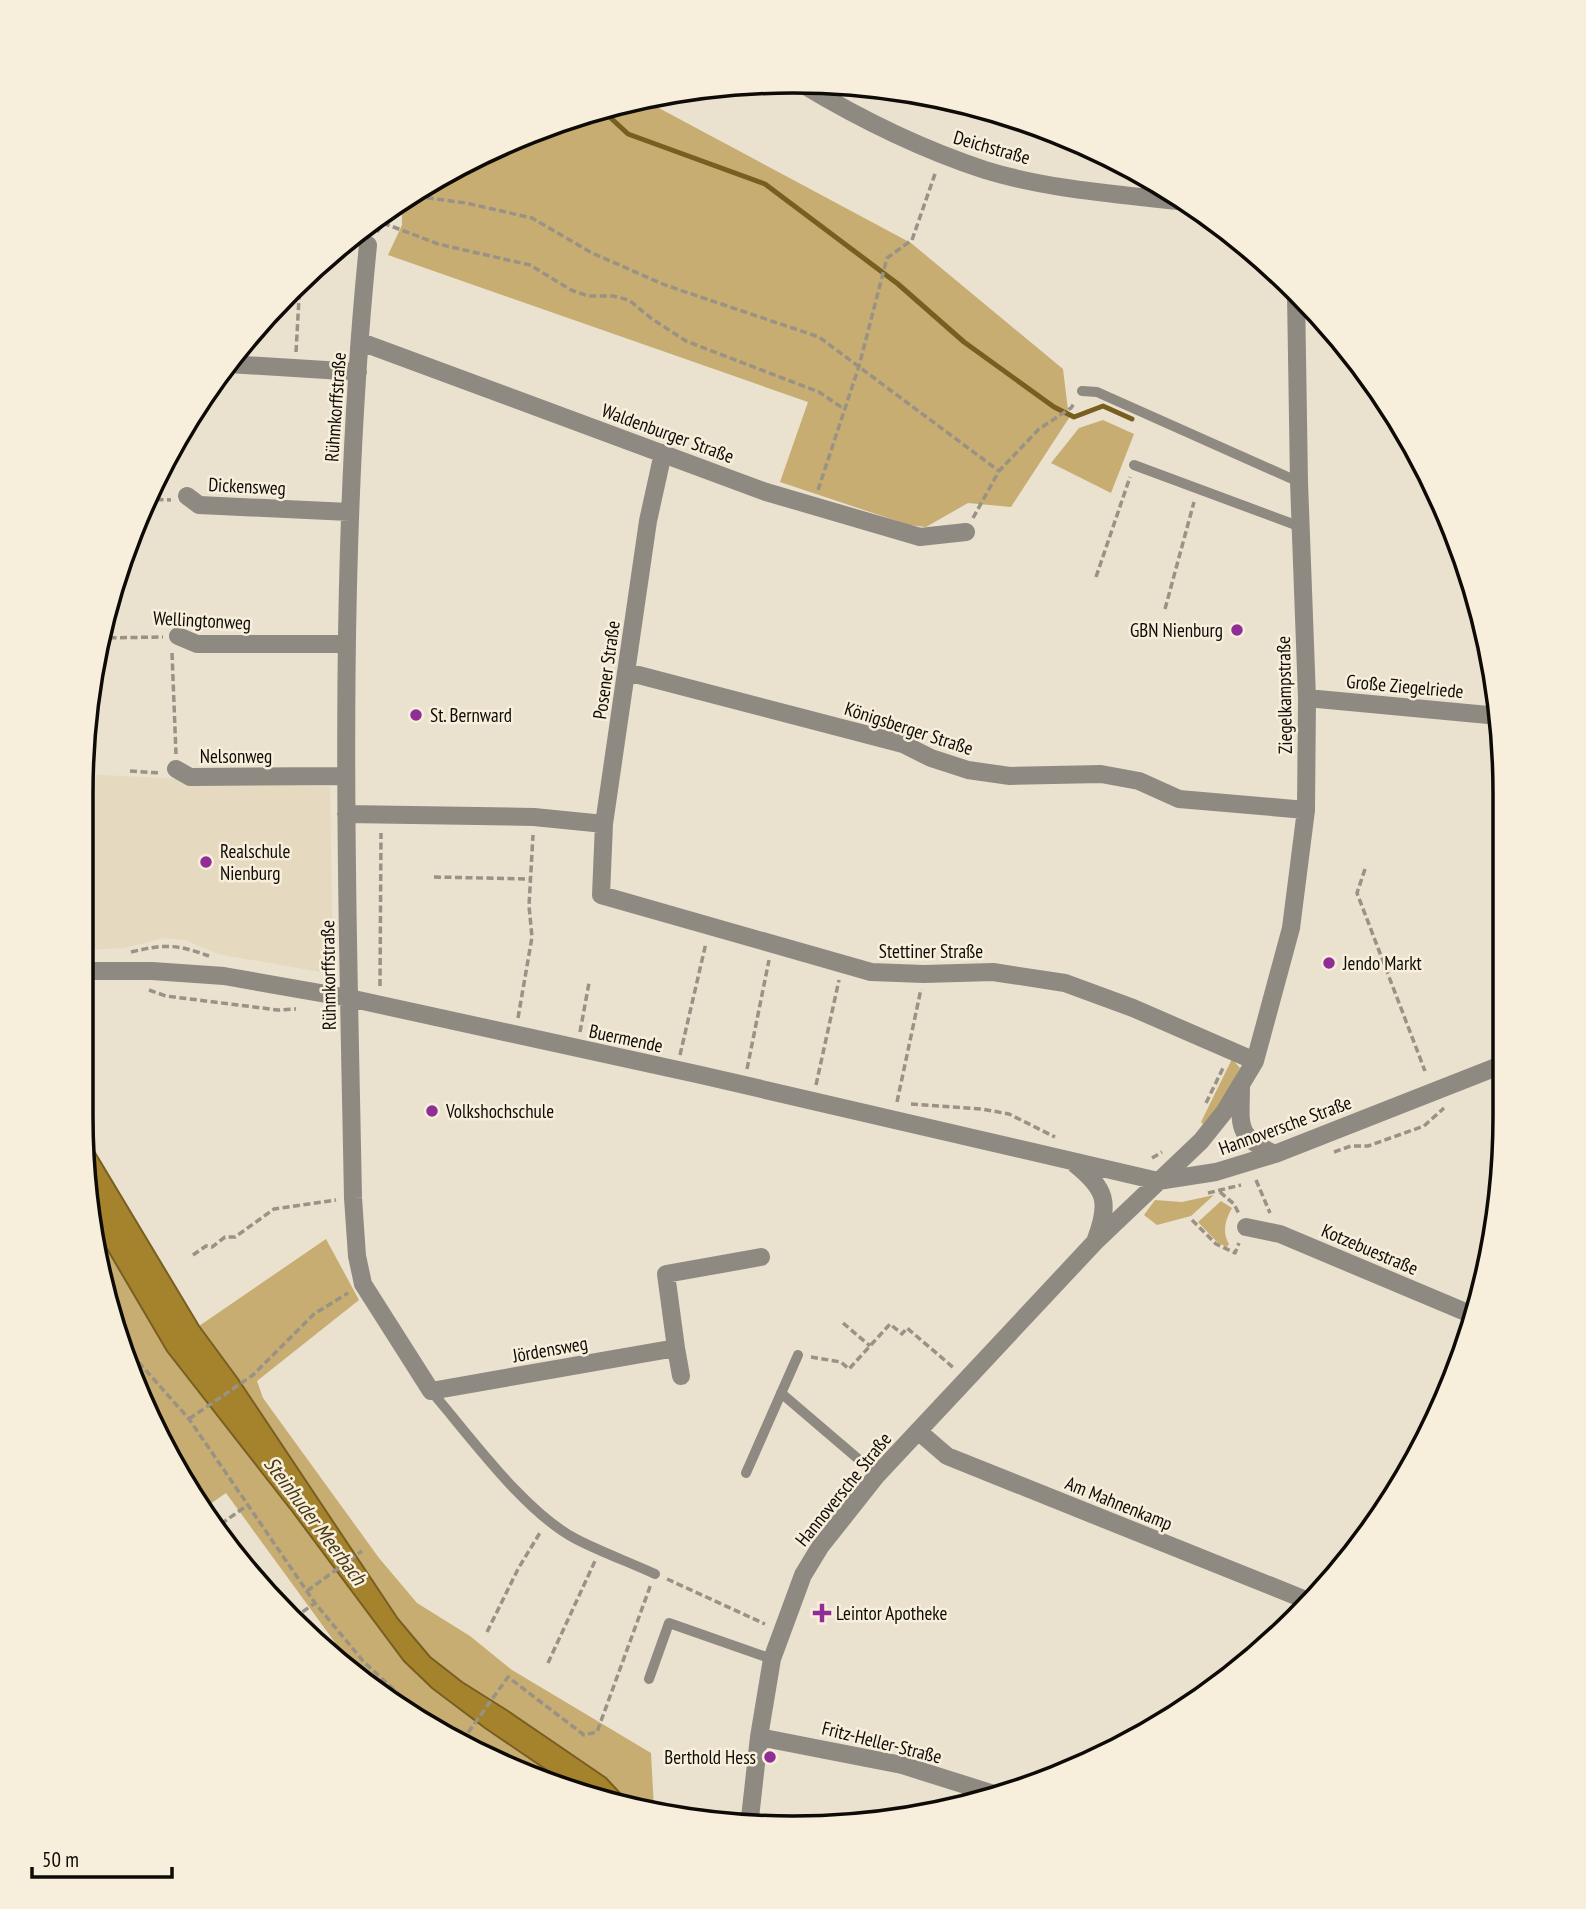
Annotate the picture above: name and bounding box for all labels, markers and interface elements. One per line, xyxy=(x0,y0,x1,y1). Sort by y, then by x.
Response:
street label: Deichstraße xyxy=(951,125,1033,169)
street label: Rühmkorffstraße xyxy=(319,351,351,463)
street label: Waldenburger Straße xyxy=(599,398,737,468)
street label: Dickensweg xyxy=(208,472,286,500)
street label: Wellingtonweg xyxy=(152,605,252,635)
place label: GBN Nienburg xyxy=(1130,618,1223,642)
street label: Posener Straße xyxy=(587,619,625,721)
marker: GBN Nienburg xyxy=(1229,622,1245,638)
street label: Ziegelkampstraße xyxy=(1271,636,1297,754)
street label: Große Ziegelriede xyxy=(1345,669,1465,703)
street label: Königsberger Straße xyxy=(842,696,976,760)
place label: St. Bernward xyxy=(430,703,512,727)
marker: St. Bernward xyxy=(408,707,424,723)
street label: Nelsonweg xyxy=(200,744,272,768)
place label: Realschule Nienburg xyxy=(220,839,290,885)
marker: Realschule Nienburg xyxy=(198,854,214,870)
street label: Rühmkorffstraße xyxy=(315,920,341,1030)
street label: Stettiner Straße xyxy=(879,939,983,963)
place label: Jendo Markt xyxy=(1342,951,1423,975)
marker: Jendo Markt xyxy=(1321,955,1337,971)
street label: Buermende xyxy=(587,1018,665,1058)
street label: Hannoversche Straße xyxy=(1215,1090,1355,1160)
place label: Volkshochschule xyxy=(445,1099,554,1123)
marker: Volkshochschule xyxy=(424,1103,440,1119)
street label: Kotzebuestraße xyxy=(1318,1218,1422,1280)
street label: Jördensweg xyxy=(510,1331,589,1368)
street label: Hannoversche Straße xyxy=(790,1427,896,1551)
water label: Steinhuder Meerbach xyxy=(258,1451,374,1592)
street label: Am Mahnenkamp xyxy=(1062,1471,1176,1535)
place label: Leintor Apotheke xyxy=(836,1601,947,1625)
marker: Leintor Apotheke xyxy=(814,1605,830,1621)
street label: Fritz-Heller-Straße xyxy=(819,1715,945,1769)
place label: Berthold Hess xyxy=(664,1745,756,1769)
marker: Berthold Hess xyxy=(762,1749,778,1765)
scale bar xyxy=(32,1836,172,1880)
text: 50 m xyxy=(42,1846,79,1873)

